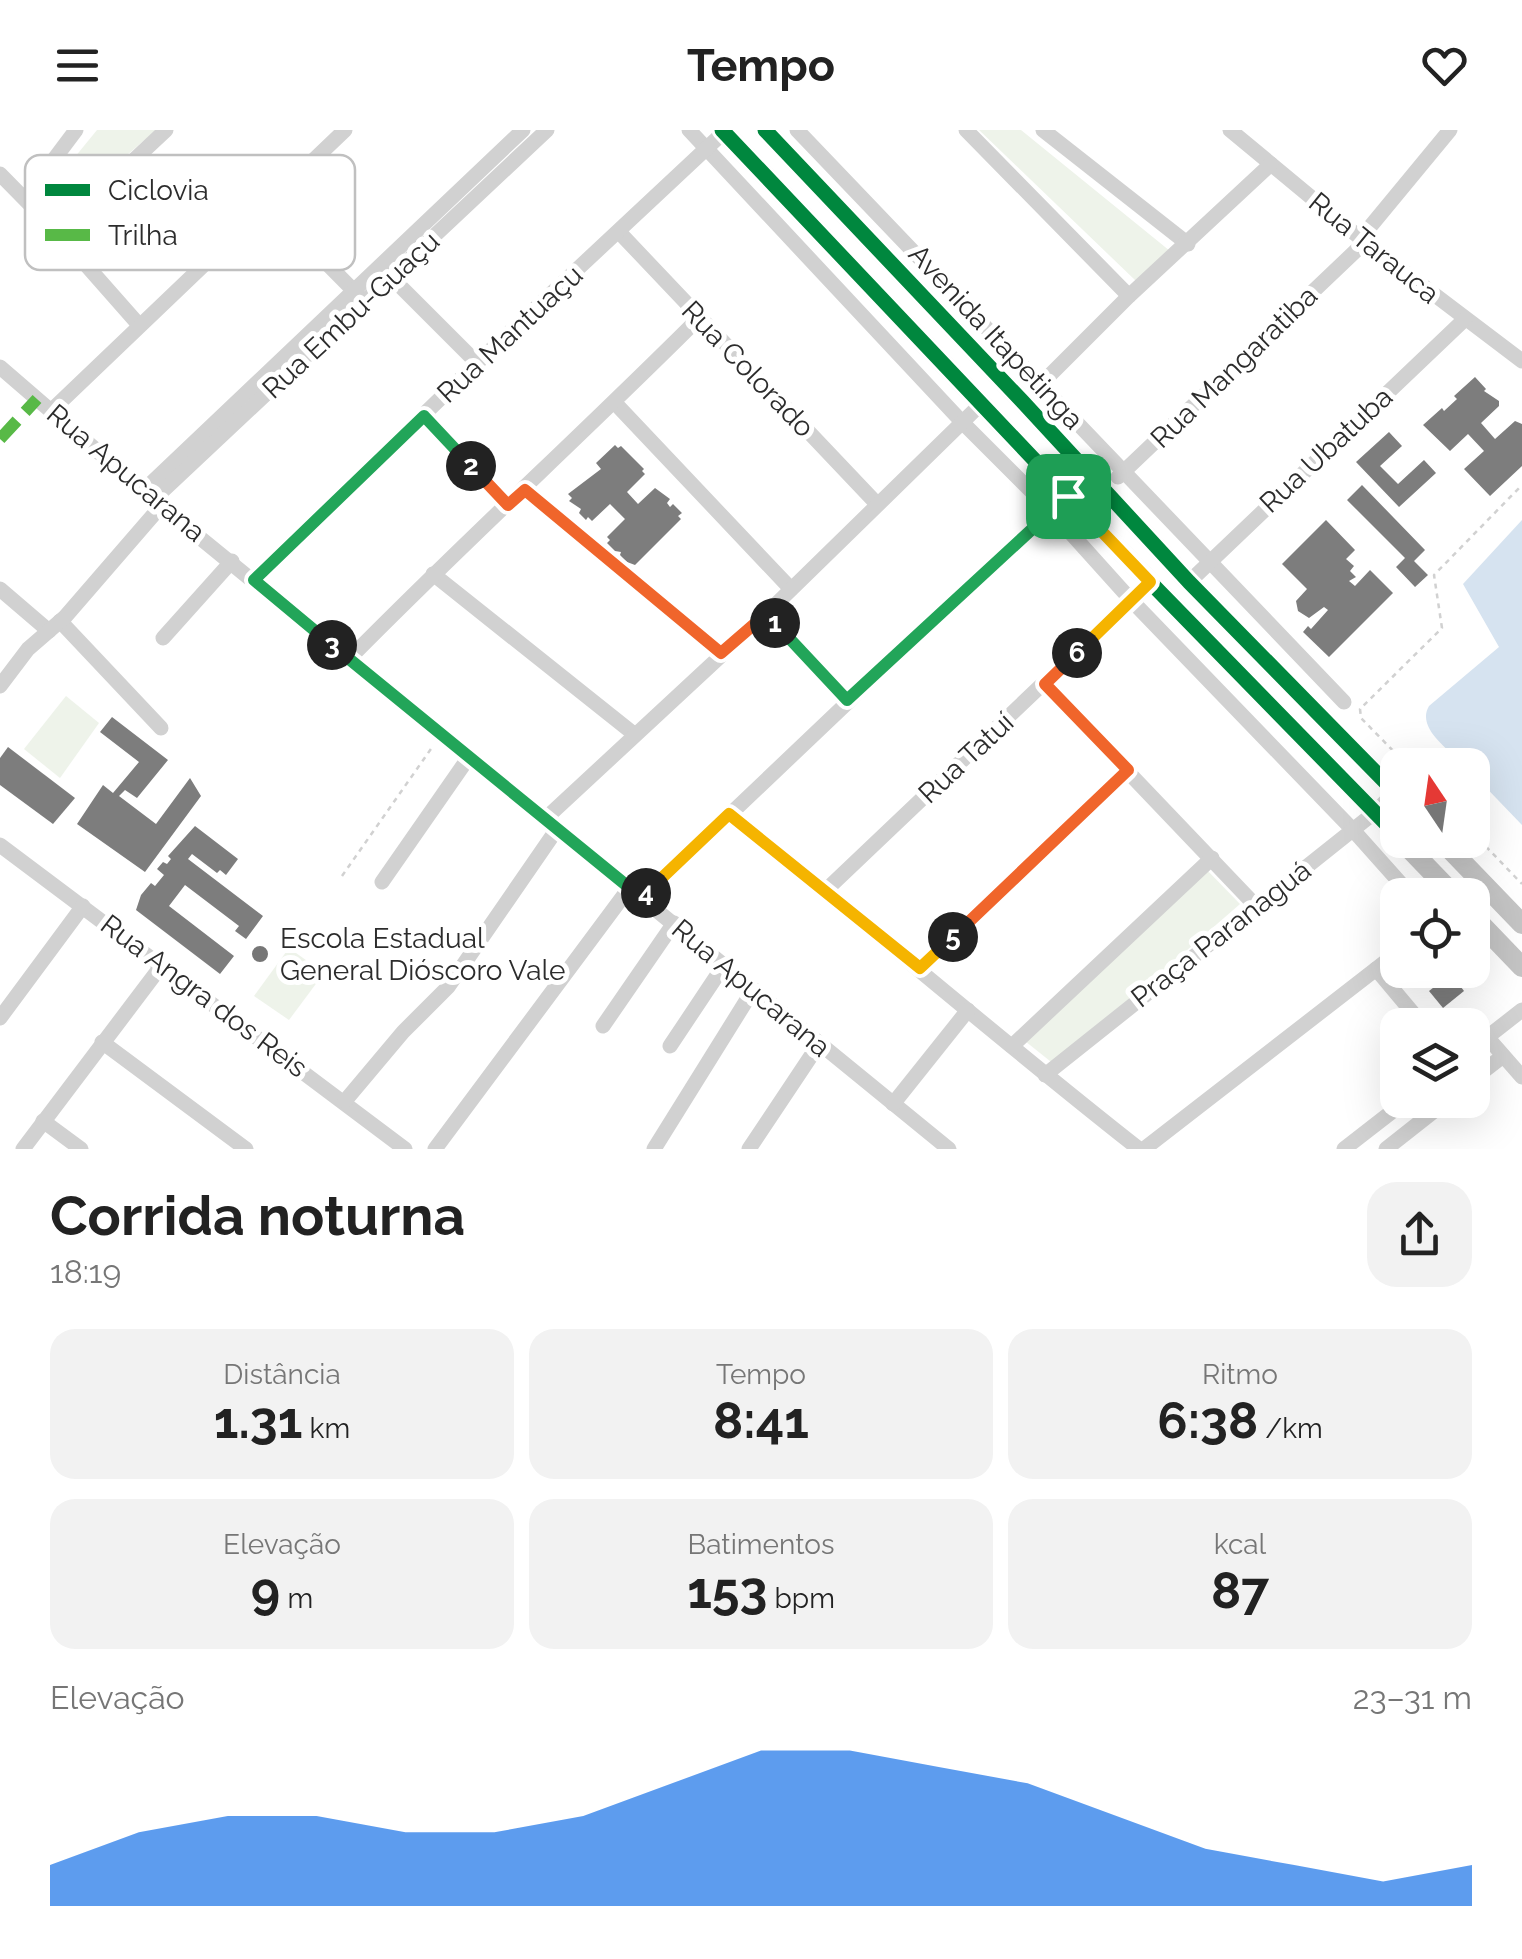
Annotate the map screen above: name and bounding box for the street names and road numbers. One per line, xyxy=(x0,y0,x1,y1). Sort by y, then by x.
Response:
street label: Rua Tarauca xyxy=(1302,185,1446,311)
street label: Rua Embu-Guaçu xyxy=(256,225,446,405)
street label: Avenida Itapetinga xyxy=(902,238,1090,436)
street label: Rua Mantuaçu xyxy=(431,258,589,410)
street label: Rua Mangaratiba xyxy=(1144,279,1324,455)
street label: Rua Colorado xyxy=(675,294,821,444)
street label: Rua Ubatuba xyxy=(1253,380,1399,520)
street label: Rua Apucarana xyxy=(40,397,212,549)
street label: Rua Tatuí xyxy=(912,705,1021,810)
street label: Praça Paranaguá xyxy=(1125,854,1317,1014)
street label: Rua Angra dos Reis xyxy=(94,908,314,1084)
street label: Rua Apucarana xyxy=(665,912,837,1064)

